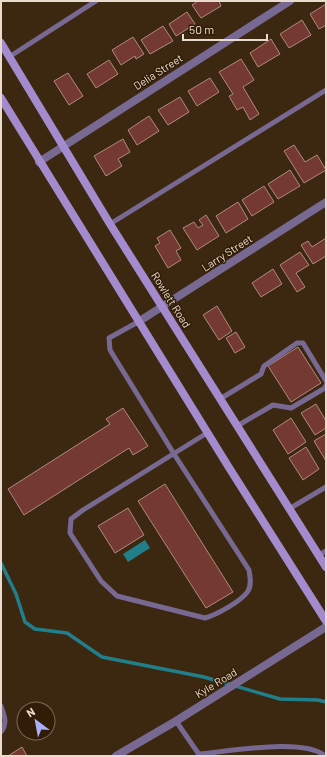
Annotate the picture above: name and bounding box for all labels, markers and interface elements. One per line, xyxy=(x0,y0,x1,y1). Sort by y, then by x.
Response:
scale bar xyxy=(183,16,267,42)
text: 50 m xyxy=(189,22,214,36)
street label: Delia Street xyxy=(131,51,185,92)
street label: Larry Street xyxy=(199,231,254,274)
street label: Rowlett Road xyxy=(149,269,194,330)
street label: Kyle Road xyxy=(192,665,239,700)
north arrow xyxy=(16,701,56,741)
text: N xyxy=(24,705,37,720)

